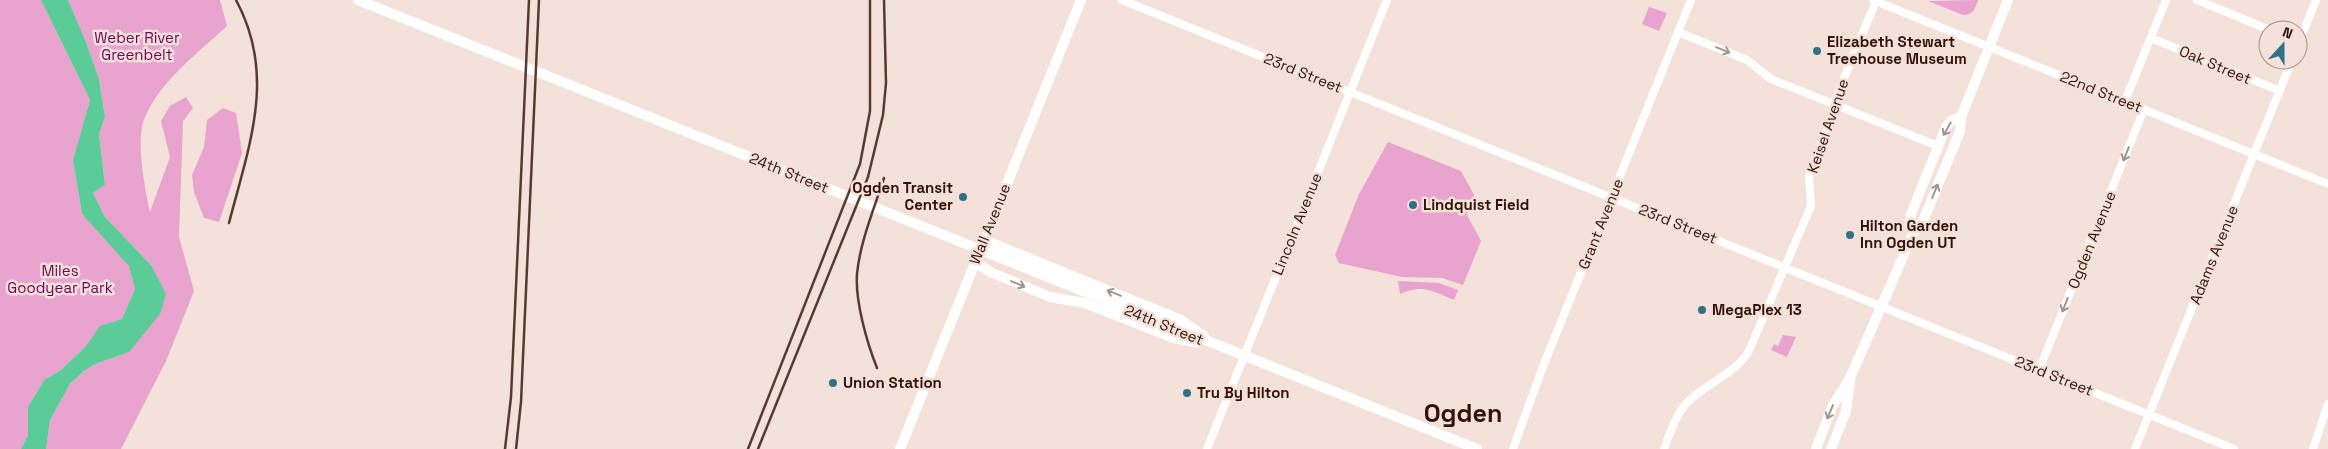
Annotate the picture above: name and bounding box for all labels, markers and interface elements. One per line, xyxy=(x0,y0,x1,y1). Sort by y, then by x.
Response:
north arrow xyxy=(2258,20,2308,70)
text: N xyxy=(2280,23,2295,43)
park label: Weber River Greenbelt xyxy=(94,28,180,64)
place label: Elizabeth Stewart Treehouse Museum xyxy=(1827,32,1967,68)
street label: Oak Street xyxy=(2176,41,2254,88)
marker: Elizabeth Stewart Treehouse Museum xyxy=(1811,45,1823,57)
one-way arrow xyxy=(1715,46,1730,56)
street label: 23rd Street xyxy=(1261,48,1345,97)
street label: 22nd Street xyxy=(2057,67,2145,117)
street label: Keisel Avenue xyxy=(1803,76,1853,175)
one-way arrow xyxy=(1942,121,1952,136)
one-way arrow xyxy=(2121,146,2130,162)
street label: 24th Street xyxy=(747,148,832,197)
street label: Lincoln Avenue xyxy=(1267,170,1326,278)
street label: Grant Avenue xyxy=(1574,175,1627,272)
place label: Ogden Transit Center xyxy=(852,178,953,214)
street label: Wall Avenue xyxy=(965,180,1014,267)
one-way arrow xyxy=(1931,184,1941,199)
street label: Ogden Avenue xyxy=(2063,188,2120,292)
marker: Ogden Transit Center xyxy=(957,191,969,203)
place label: Lindquist Field xyxy=(1423,195,1529,214)
marker: Lindquist Field xyxy=(1407,199,1419,211)
street label: 23rd Street xyxy=(1636,199,1720,248)
street label: Adams Avenue xyxy=(2185,202,2242,307)
place label: Hilton Garden Inn Ogden UT xyxy=(1860,216,1958,252)
marker: Hilton Garden Inn Ogden UT xyxy=(1844,229,1856,241)
park label: Miles Goodyear Park xyxy=(7,261,113,297)
one-way arrow xyxy=(1010,279,1025,289)
one-way arrow xyxy=(1107,287,1122,297)
one-way arrow xyxy=(2060,297,2070,312)
street label: 24th Street xyxy=(1122,300,1207,349)
place label: MegaPlex 13 xyxy=(1712,300,1802,319)
marker: MegaPlex 13 xyxy=(1696,304,1708,316)
street label: 23rd Street xyxy=(2012,351,2096,400)
place label: Union Station xyxy=(843,373,942,392)
marker: Union Station xyxy=(827,377,839,389)
place label: Tru By Hilton xyxy=(1197,383,1290,402)
marker: Tru By Hilton xyxy=(1181,387,1193,399)
district label: Ogden xyxy=(1424,397,1502,429)
one-way arrow xyxy=(1825,404,1835,419)

